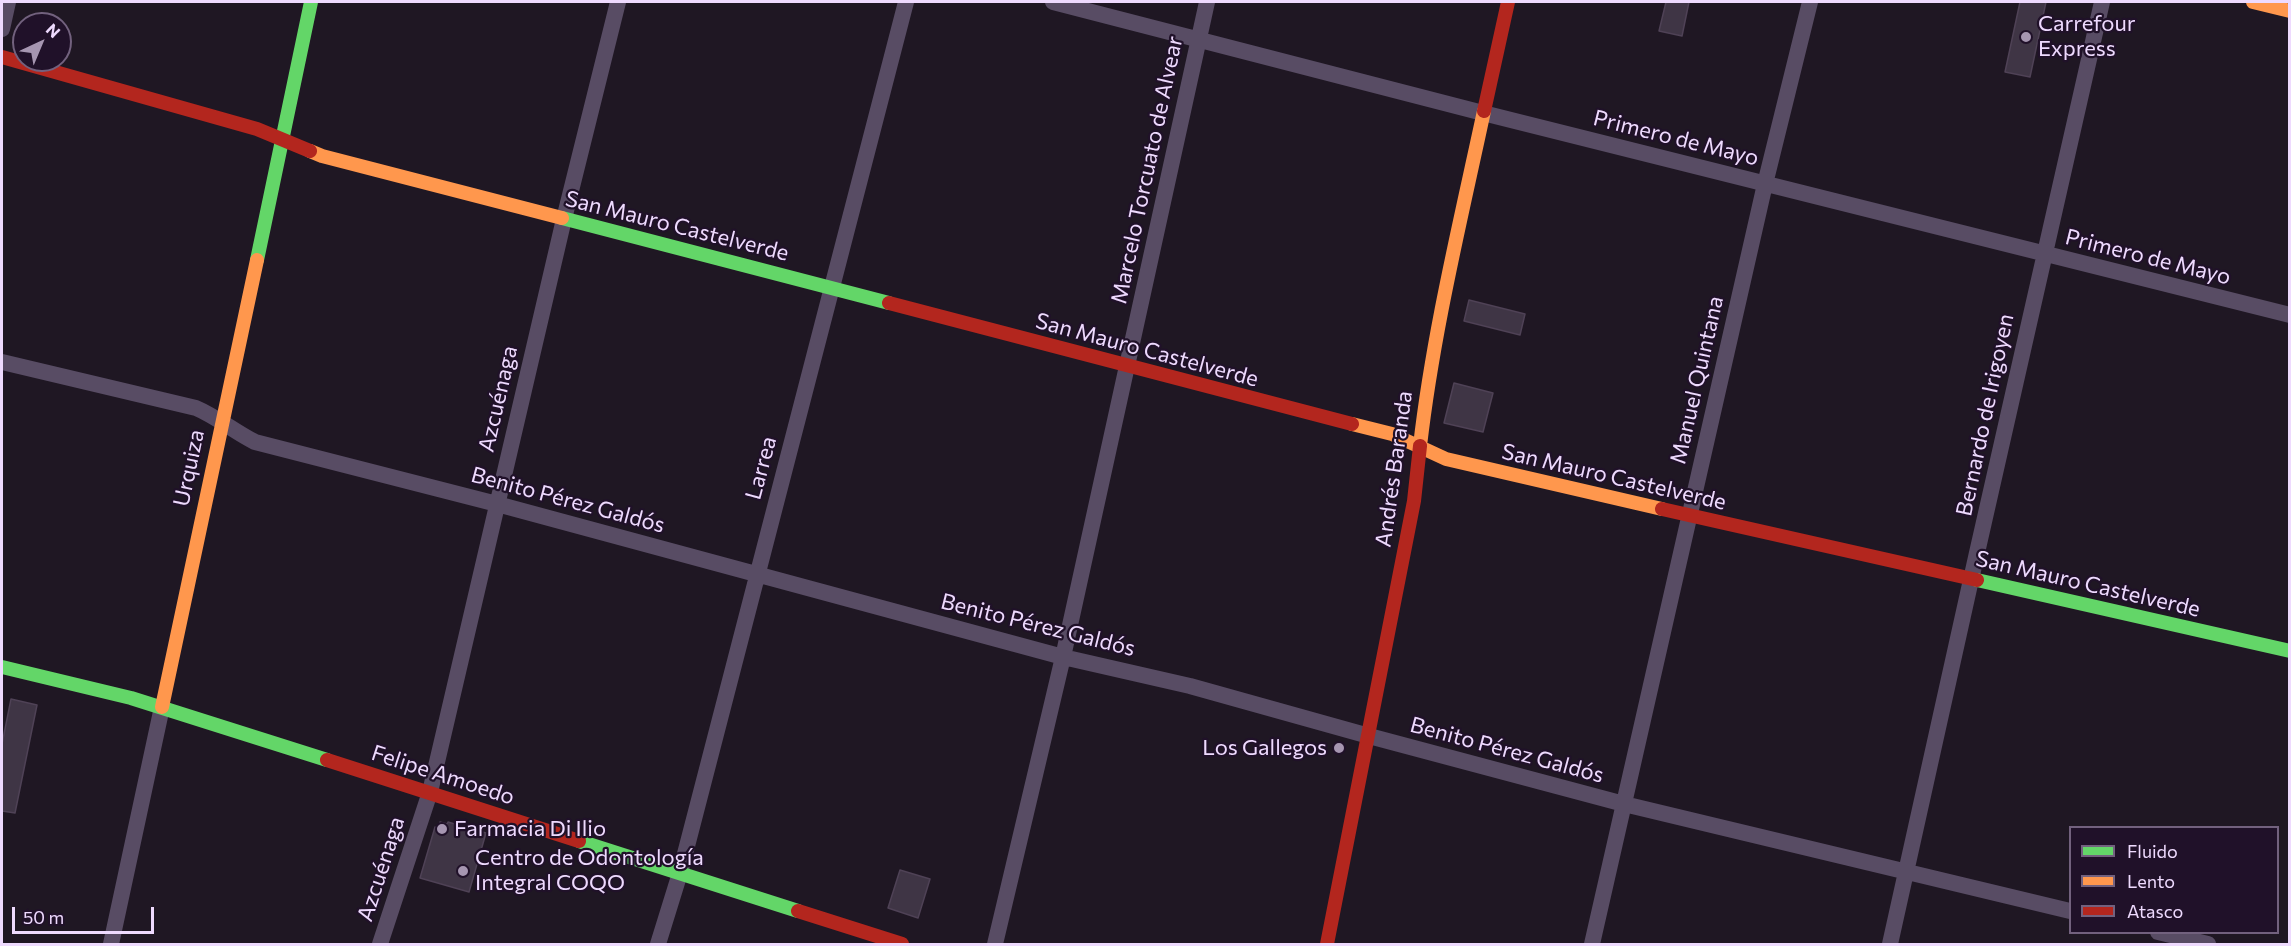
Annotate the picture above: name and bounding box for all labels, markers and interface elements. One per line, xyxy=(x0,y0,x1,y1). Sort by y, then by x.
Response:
place label: Carrefour Express xyxy=(2038,11,2136,62)
north arrow xyxy=(12,12,72,72)
text: N xyxy=(43,19,64,41)
marker: Carrefour Express xyxy=(2019,30,2033,44)
street label: Marcelo Torcuato de Alvear xyxy=(1106,34,1188,306)
street label: Primero de Mayo xyxy=(1591,105,1761,171)
street label: San Mauro Castelverde xyxy=(562,185,792,267)
street label: Primero de Mayo xyxy=(2063,224,2233,290)
street label: Manuel Quintana xyxy=(1665,293,1729,467)
street label: San Mauro Castelverde xyxy=(1033,308,1261,392)
street label: Bernardo de Irigoyen xyxy=(1951,312,2019,518)
street label: Azcuénaga xyxy=(473,343,523,455)
street label: Andrés Baranda xyxy=(1370,389,1418,549)
street label: Urquiza xyxy=(168,427,210,509)
street label: Larrea xyxy=(740,433,782,503)
street label: San Mauro Castelverde xyxy=(1499,438,1729,516)
street label: Benito Pérez Galdós xyxy=(468,461,668,539)
street label: San Mauro Castelverde xyxy=(1973,545,2203,623)
street label: Benito Pérez Galdós xyxy=(938,588,1138,662)
street label: Benito Pérez Galdós xyxy=(1407,711,1607,789)
place label: Los Gallegos xyxy=(1202,735,1327,761)
street label: Felipe Amoedo xyxy=(368,739,518,811)
marker: Los Gallegos xyxy=(1332,741,1346,755)
street label: Azcuénaga xyxy=(352,813,410,925)
place label: Farmacia Di Ilio xyxy=(454,816,606,842)
marker: Farmacia Di Ilio xyxy=(435,822,449,836)
legend xyxy=(2069,826,2279,934)
text: Fluido xyxy=(2127,840,2178,862)
place label: Centro de Odontología Integral COQO xyxy=(475,845,704,896)
marker: Centro de Odontología Integral COQO xyxy=(456,864,470,878)
text: Lento xyxy=(2127,870,2175,892)
scale bar xyxy=(15,895,158,933)
text: Atasco xyxy=(2127,900,2183,922)
text: 50 m xyxy=(23,906,64,928)

